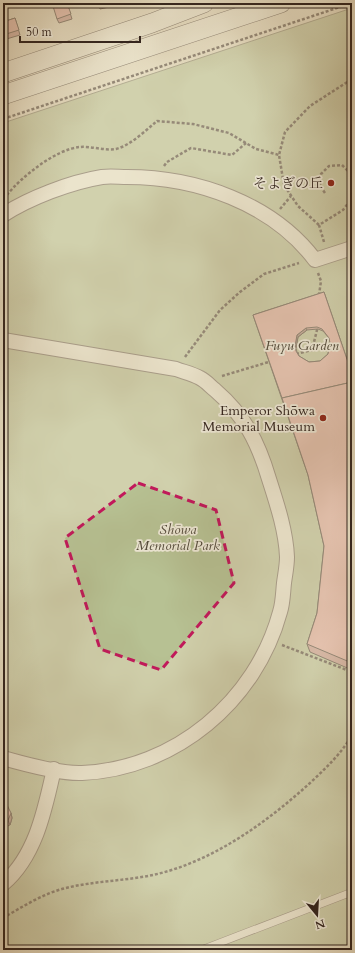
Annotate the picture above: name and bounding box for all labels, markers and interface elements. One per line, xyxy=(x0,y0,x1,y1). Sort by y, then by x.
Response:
scale bar xyxy=(20,18,140,44)
text: 50 m xyxy=(26,24,53,40)
place label: そよぎの丘 xyxy=(253,174,323,193)
marker: そよぎの丘 xyxy=(326,178,336,188)
park label: Fuyu Garden xyxy=(265,336,339,355)
place label: Emperor Shōwa Memorial Museum xyxy=(202,401,315,436)
marker: Emperor Shōwa Memorial Museum xyxy=(318,413,328,423)
park label: Shōwa Memorial Park xyxy=(136,520,220,555)
north arrow xyxy=(297,895,337,935)
text: N xyxy=(313,915,327,933)

